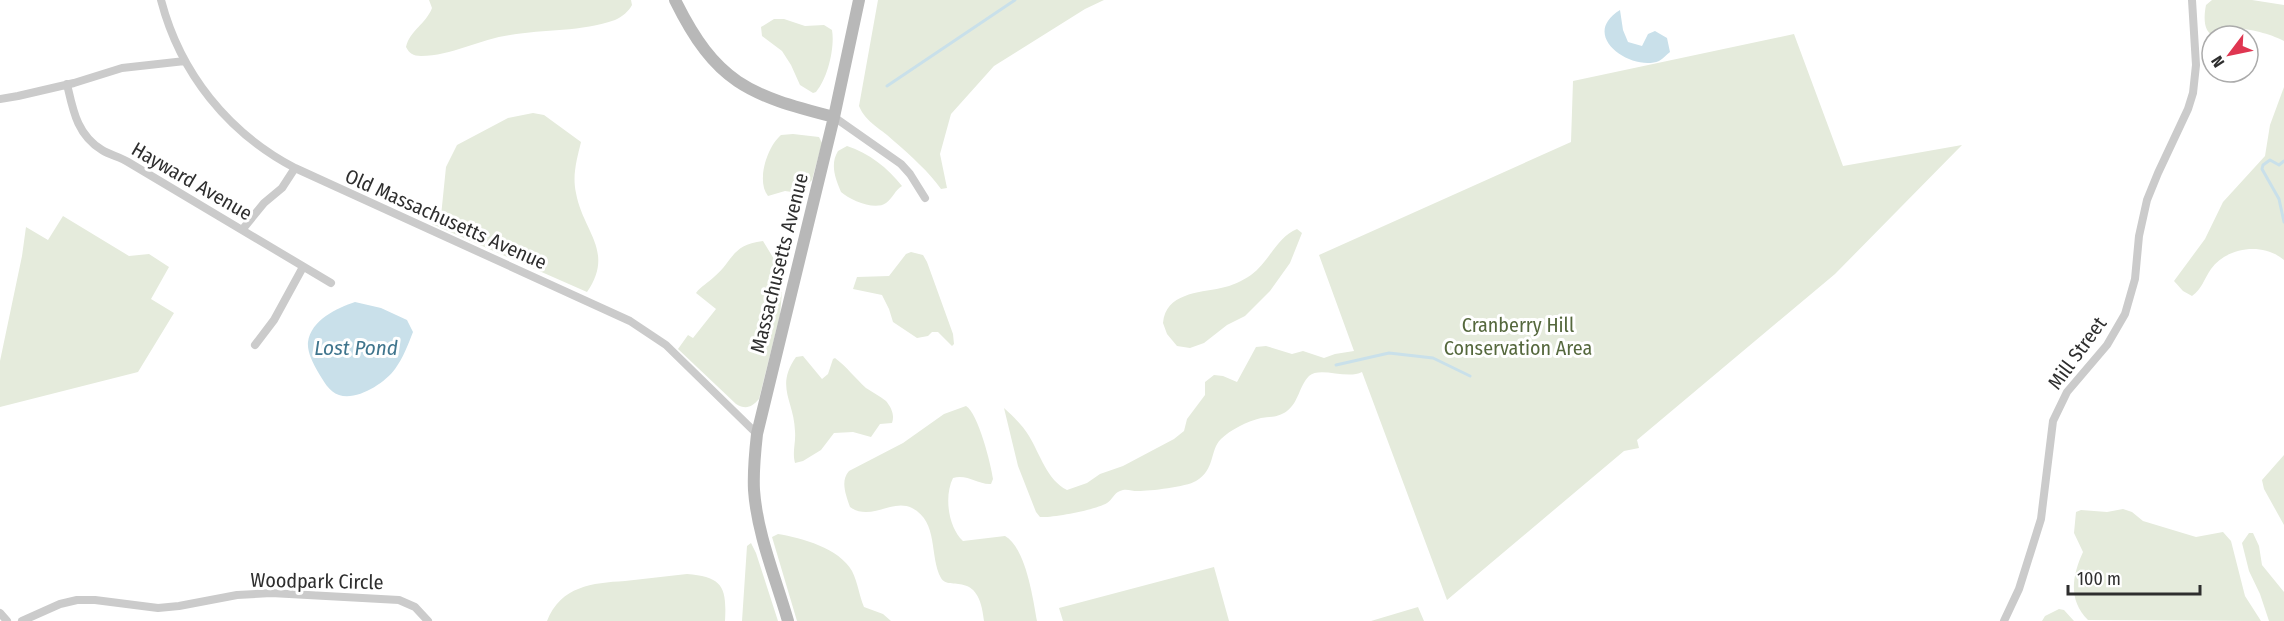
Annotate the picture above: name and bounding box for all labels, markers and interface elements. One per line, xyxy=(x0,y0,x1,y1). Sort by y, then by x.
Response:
north arrow xyxy=(2200,24,2260,84)
text: N xyxy=(2207,53,2228,71)
street label: Hayward Avenue xyxy=(127,137,257,225)
street label: Old Massachusetts Avenue xyxy=(342,164,550,274)
street label: Massachusetts Avenue xyxy=(745,170,813,356)
street label: Mill Street xyxy=(2043,312,2112,394)
park label: Cranberry Hill Conservation Area xyxy=(1444,313,1592,360)
water label: Lost Pond xyxy=(314,335,398,361)
scale bar xyxy=(2068,558,2200,596)
street label: Woodpark Circle xyxy=(250,568,384,594)
text: 100 m xyxy=(2077,568,2121,590)

